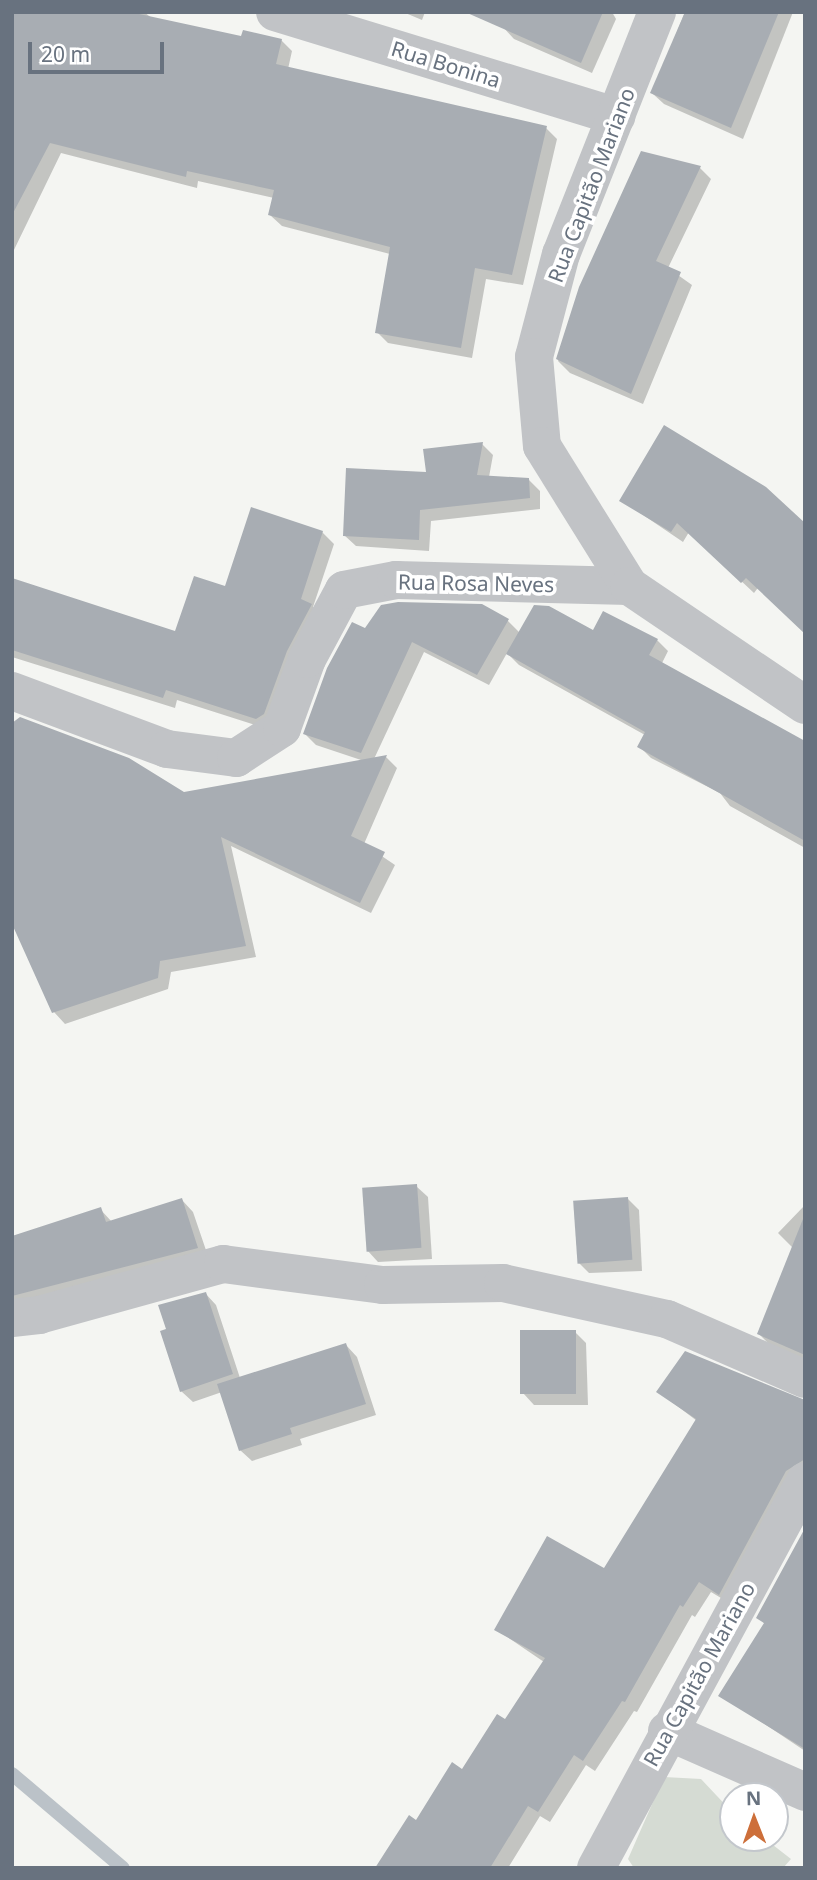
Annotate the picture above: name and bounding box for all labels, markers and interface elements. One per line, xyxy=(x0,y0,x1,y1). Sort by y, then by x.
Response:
scale bar xyxy=(32,28,168,72)
street label: Rua Bonina xyxy=(388,35,504,93)
text: 20 m xyxy=(41,40,90,68)
street label: Rua Capitão Mariano xyxy=(542,84,640,286)
street label: Rua Rosa Neves xyxy=(398,569,554,597)
street label: Rua Capitão Mariano xyxy=(638,1578,760,1770)
north arrow xyxy=(719,1782,789,1852)
text: N xyxy=(746,1785,762,1811)

